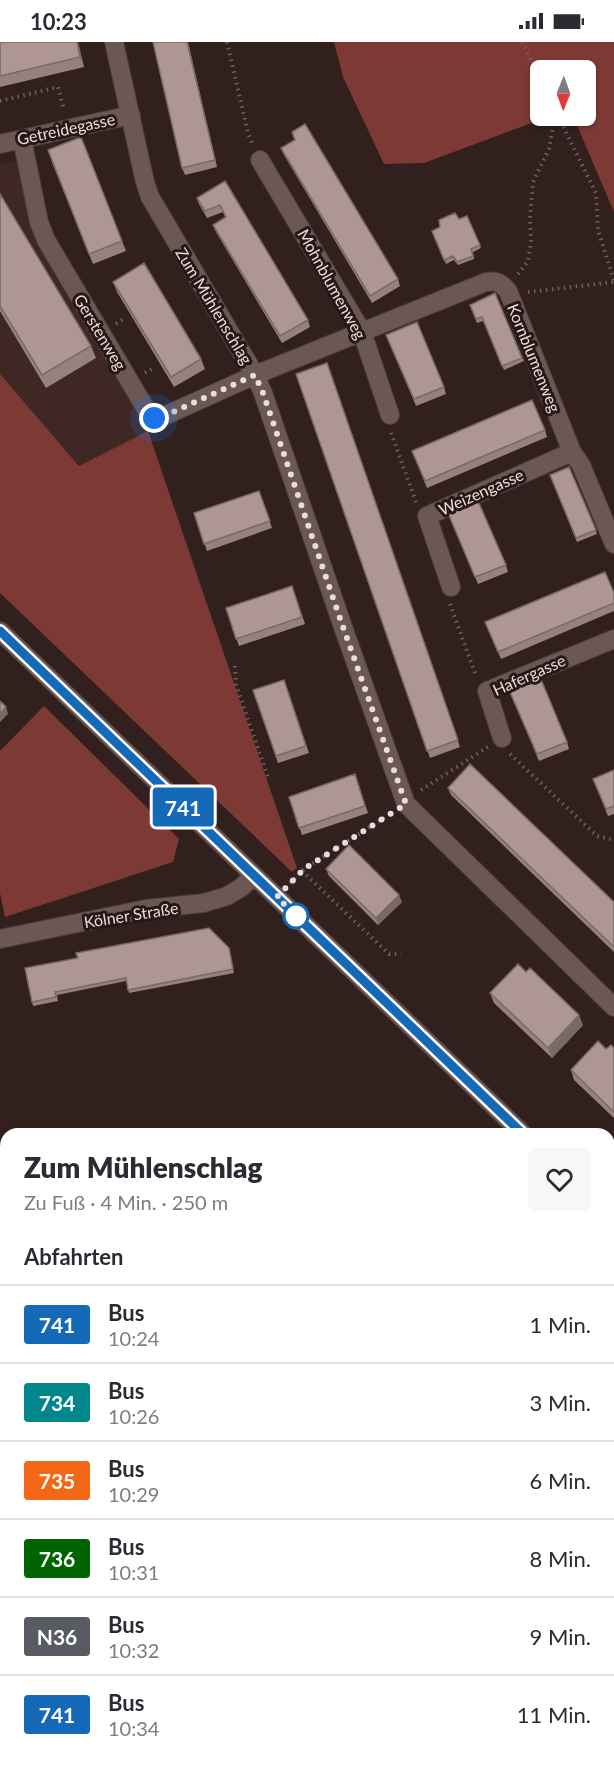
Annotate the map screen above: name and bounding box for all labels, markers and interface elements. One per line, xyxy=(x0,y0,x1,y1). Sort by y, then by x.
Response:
text: 10:23 xyxy=(30,8,87,35)
north arrow xyxy=(530,60,596,126)
map controls xyxy=(530,60,596,126)
street label: Getreidegasse xyxy=(15,109,117,148)
street label: Mohnblumenweg xyxy=(294,225,371,342)
street label: Zum Mühlenschlag xyxy=(172,244,257,368)
street label: Gerstenweg xyxy=(70,290,130,373)
street label: Kornblumenweg xyxy=(504,301,565,415)
your location xyxy=(139,403,169,433)
street label: Weizengasse xyxy=(435,464,526,519)
street label: Hafergasse xyxy=(489,650,568,699)
line badge: 741 xyxy=(148,788,218,826)
text: 741 xyxy=(165,795,201,820)
street label: Kölner Straße xyxy=(82,898,179,931)
unlabelled marker xyxy=(283,903,309,929)
button: heart xyxy=(528,1148,591,1211)
text: Zum Mühlenschlag xyxy=(24,1150,263,1184)
text: Zu Fuß · 4 Min. · 250 m xyxy=(24,1190,228,1214)
text: Abfahrten xyxy=(24,1243,123,1270)
text: Bus xyxy=(108,1299,144,1326)
text: 1 Min. xyxy=(530,1311,591,1338)
text: 741 xyxy=(39,1312,75,1337)
text: 10:24 xyxy=(108,1326,159,1350)
text: Bus xyxy=(108,1377,144,1404)
text: 3 Min. xyxy=(530,1389,591,1416)
text: 734 xyxy=(39,1390,75,1415)
text: 10:26 xyxy=(108,1404,159,1428)
text: Bus xyxy=(108,1455,144,1482)
text: 6 Min. xyxy=(530,1467,591,1494)
text: 735 xyxy=(39,1468,75,1493)
text: 10:29 xyxy=(108,1482,159,1506)
text: Bus xyxy=(108,1533,144,1560)
text: 8 Min. xyxy=(530,1545,591,1572)
text: 736 xyxy=(39,1546,75,1571)
text: 10:31 xyxy=(108,1560,159,1584)
text: Bus xyxy=(108,1611,144,1638)
text: 9 Min. xyxy=(530,1623,591,1650)
text: N36 xyxy=(37,1624,77,1649)
text: 10:32 xyxy=(108,1638,159,1662)
text: Bus xyxy=(108,1689,144,1716)
text: 11 Min. xyxy=(517,1701,591,1728)
text: 741 xyxy=(39,1702,75,1727)
text: 10:34 xyxy=(108,1716,159,1740)

